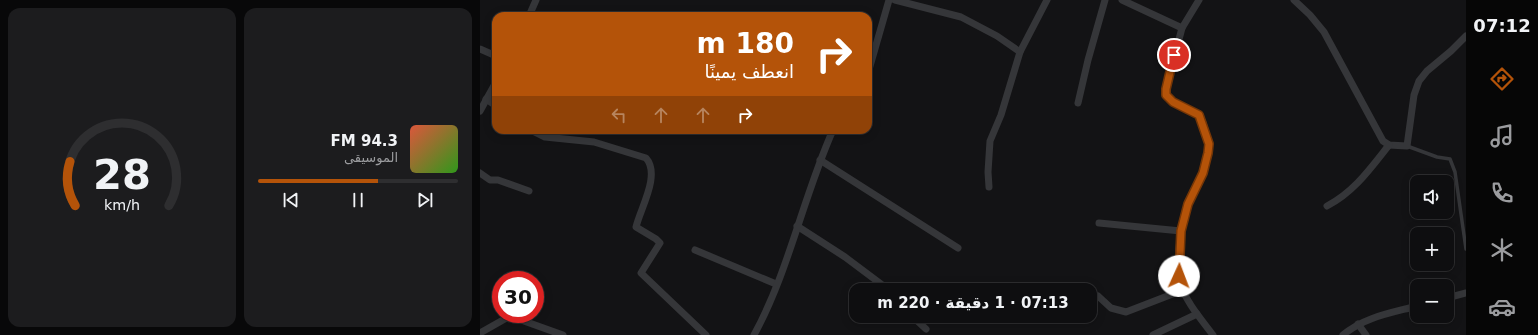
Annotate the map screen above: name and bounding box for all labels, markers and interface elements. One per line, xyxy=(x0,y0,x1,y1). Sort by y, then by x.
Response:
text: 07:12 xyxy=(1473,15,1531,36)
text: 180 m xyxy=(697,27,794,60)
icon: right xyxy=(808,28,860,80)
pin xyxy=(1157,38,1191,72)
icon: arrive xyxy=(1163,44,1185,66)
text: انعطف يمينًا xyxy=(704,61,794,82)
icon: directions xyxy=(1488,65,1516,93)
icon: left xyxy=(608,104,630,126)
icon: ahead xyxy=(650,104,672,126)
icon: ahead xyxy=(692,104,714,126)
icon: right xyxy=(734,104,756,126)
icon: music xyxy=(1488,122,1516,150)
text: 94.3 FM xyxy=(331,132,398,150)
text: 28 xyxy=(93,149,151,198)
text: الموسيقى xyxy=(344,150,398,165)
map controls xyxy=(1410,175,1454,323)
button: sound xyxy=(1410,175,1454,219)
icon: phone xyxy=(1488,179,1516,207)
icon: previous xyxy=(280,189,302,211)
icon: pause xyxy=(347,189,369,211)
icon: next xyxy=(414,189,436,211)
text: km/h xyxy=(104,196,140,212)
button: + xyxy=(1410,227,1454,271)
icon: climate xyxy=(1488,236,1516,264)
position arrow xyxy=(1158,255,1200,297)
speed limit sign: 30 xyxy=(492,271,544,323)
button: − xyxy=(1410,279,1454,323)
icon: car xyxy=(1488,293,1516,321)
text: 07:13 · 1 دقيقة · 220 m xyxy=(877,294,1069,312)

